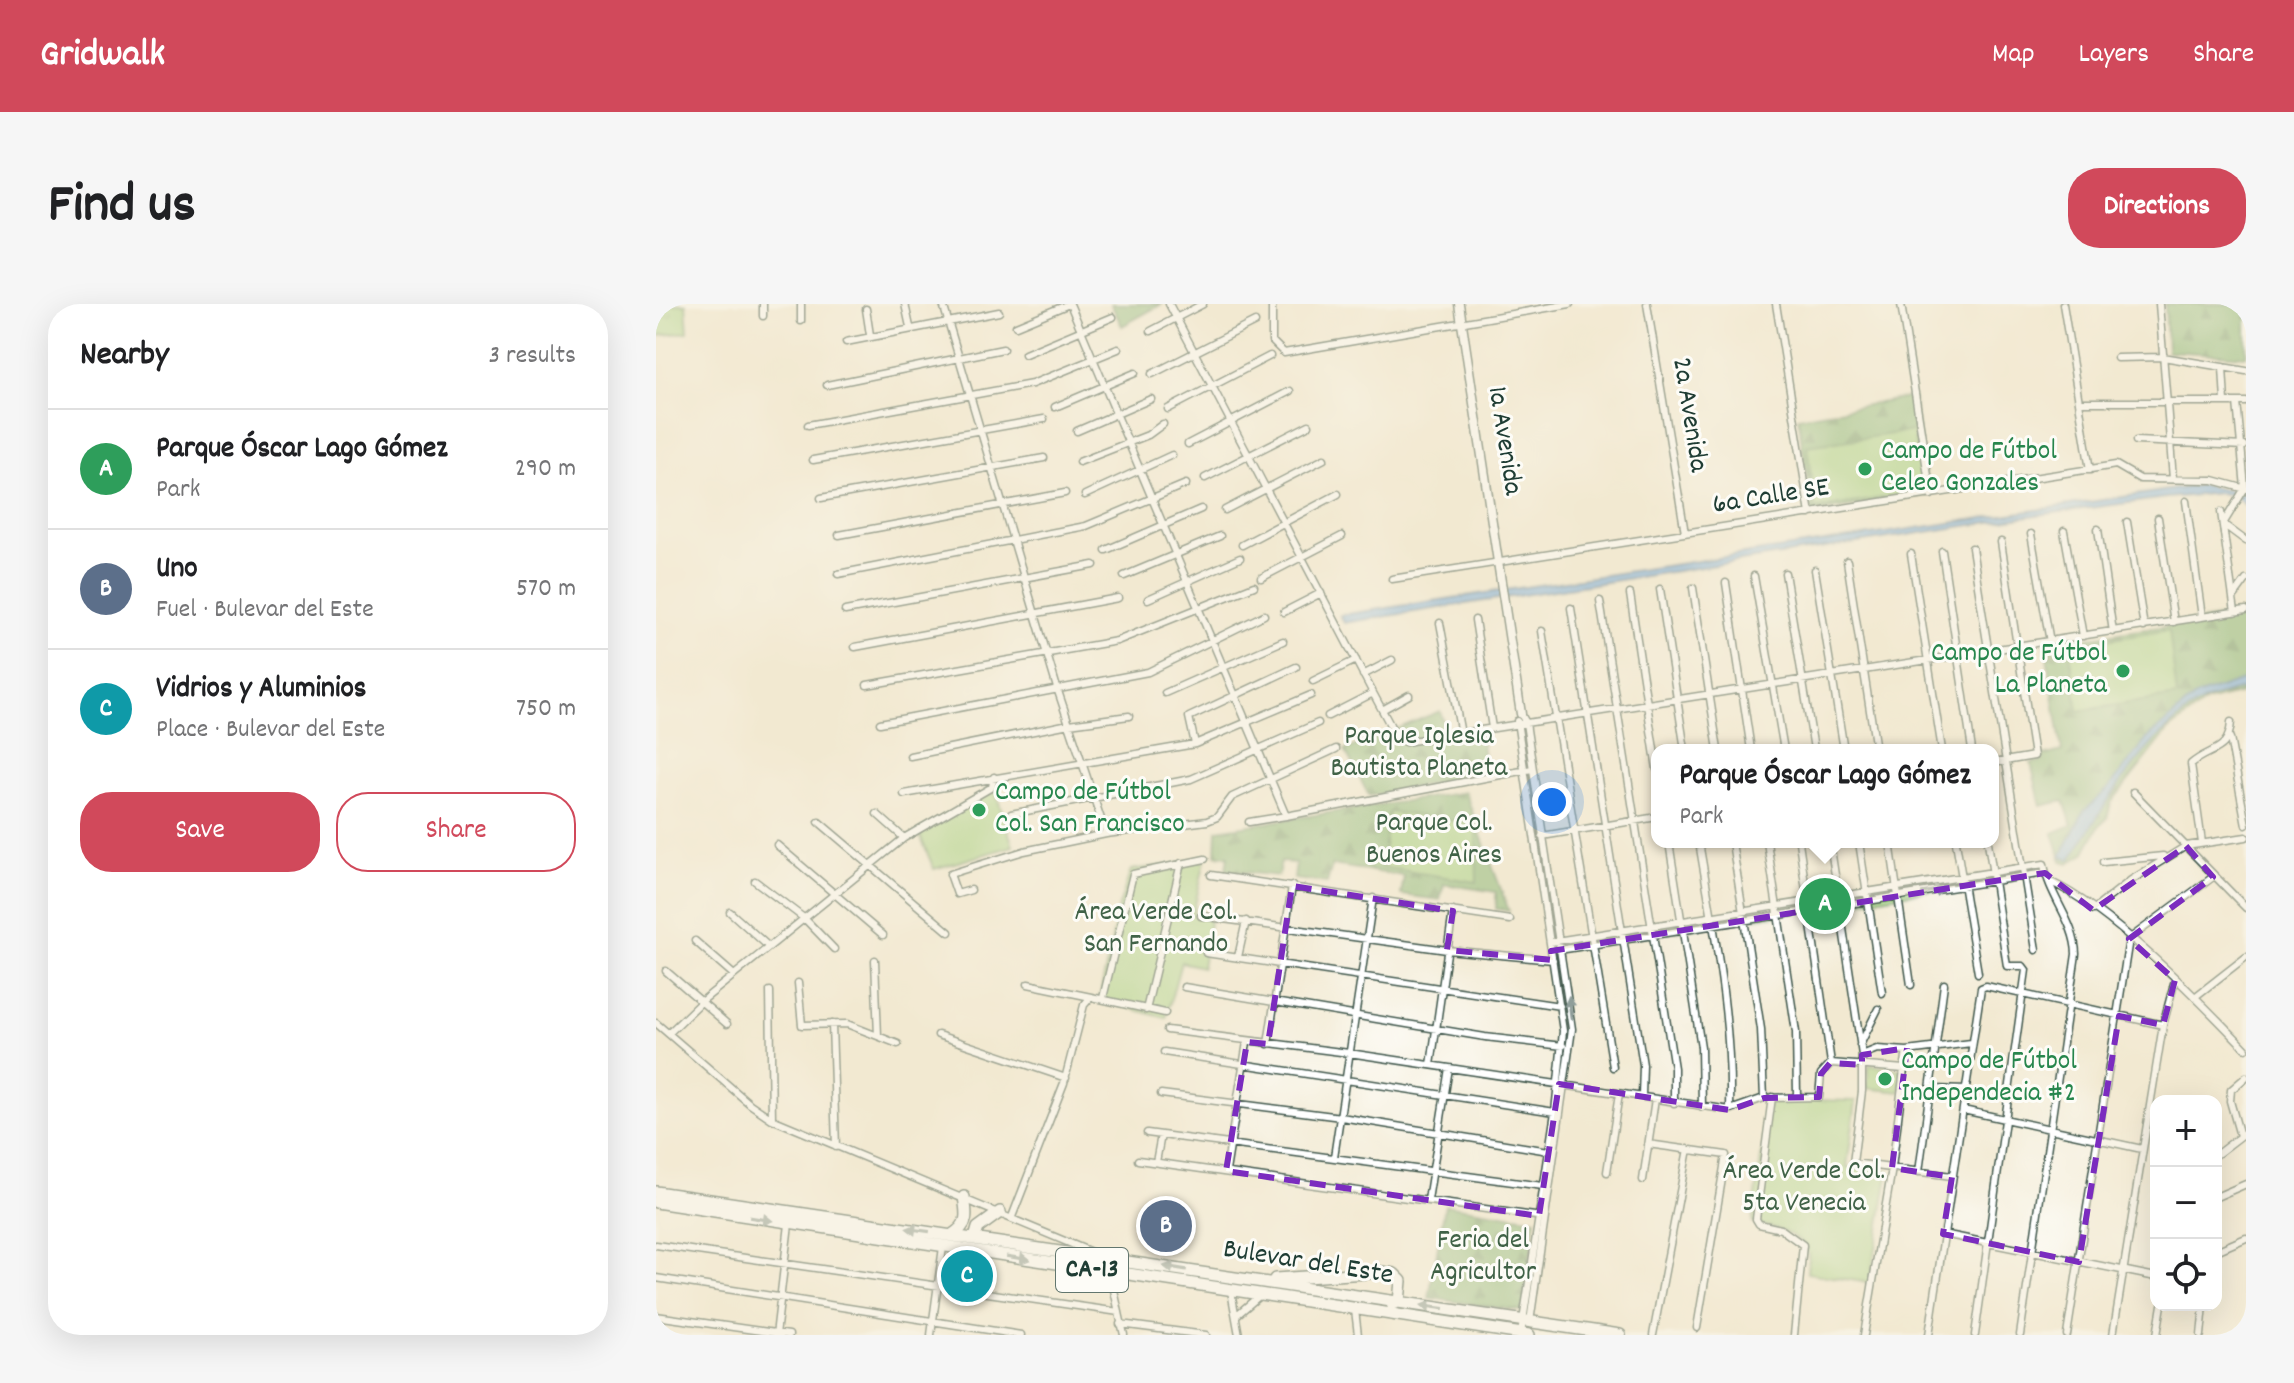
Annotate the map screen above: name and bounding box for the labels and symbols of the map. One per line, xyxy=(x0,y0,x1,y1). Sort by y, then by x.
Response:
street label: 2a Avenida xyxy=(1659,355,1717,476)
street label: 1a Avenida xyxy=(1475,384,1531,499)
place label: Campo de Fútbol Celeo Gonzales xyxy=(1881,433,2057,505)
marker: Campo de Fútbol Celeo Gonzales xyxy=(1856,460,1874,478)
street label: 6a Calle SE xyxy=(1710,469,1832,527)
place label: Campo de Fútbol La Planeta xyxy=(1931,635,2108,707)
marker: Campo de Fútbol La Planeta xyxy=(2114,662,2132,680)
park label: Parque Iglesia Bautista Planeta xyxy=(1331,718,1508,790)
place label: Campo de Fútbol Col. San Francisco xyxy=(995,774,1185,846)
your location xyxy=(1532,782,1572,822)
marker: Campo de Fútbol Col. San Francisco xyxy=(970,801,988,819)
park label: Parque Col. Buenos Aires xyxy=(1366,805,1502,877)
pin: A xyxy=(1799,874,1851,934)
one-way arrow xyxy=(1921,885,1946,897)
park label: Área Verde Col. San Fernando xyxy=(1075,894,1237,966)
one-way arrow xyxy=(1563,995,1576,1020)
place label: Campo de Fútbol Independecia #2 xyxy=(1901,1043,2077,1115)
marker: Campo de Fútbol Independecia #2 xyxy=(1876,1070,1894,1088)
park label: Área Verde Col. 5ta Venecia xyxy=(1723,1153,1885,1225)
pin: B xyxy=(1140,1196,1192,1256)
one-way arrow xyxy=(748,1213,773,1226)
park label: Feria del Agricultor xyxy=(1430,1222,1537,1294)
one-way arrow xyxy=(905,1223,930,1236)
street label: Bulevar del Este xyxy=(1220,1231,1396,1297)
pin: C xyxy=(941,1246,993,1306)
road number: CA-13 xyxy=(1056,1248,1128,1292)
one-way arrow xyxy=(1006,1252,1031,1265)
one-way arrow xyxy=(1162,1261,1187,1274)
one-way arrow xyxy=(1419,1300,1444,1313)

